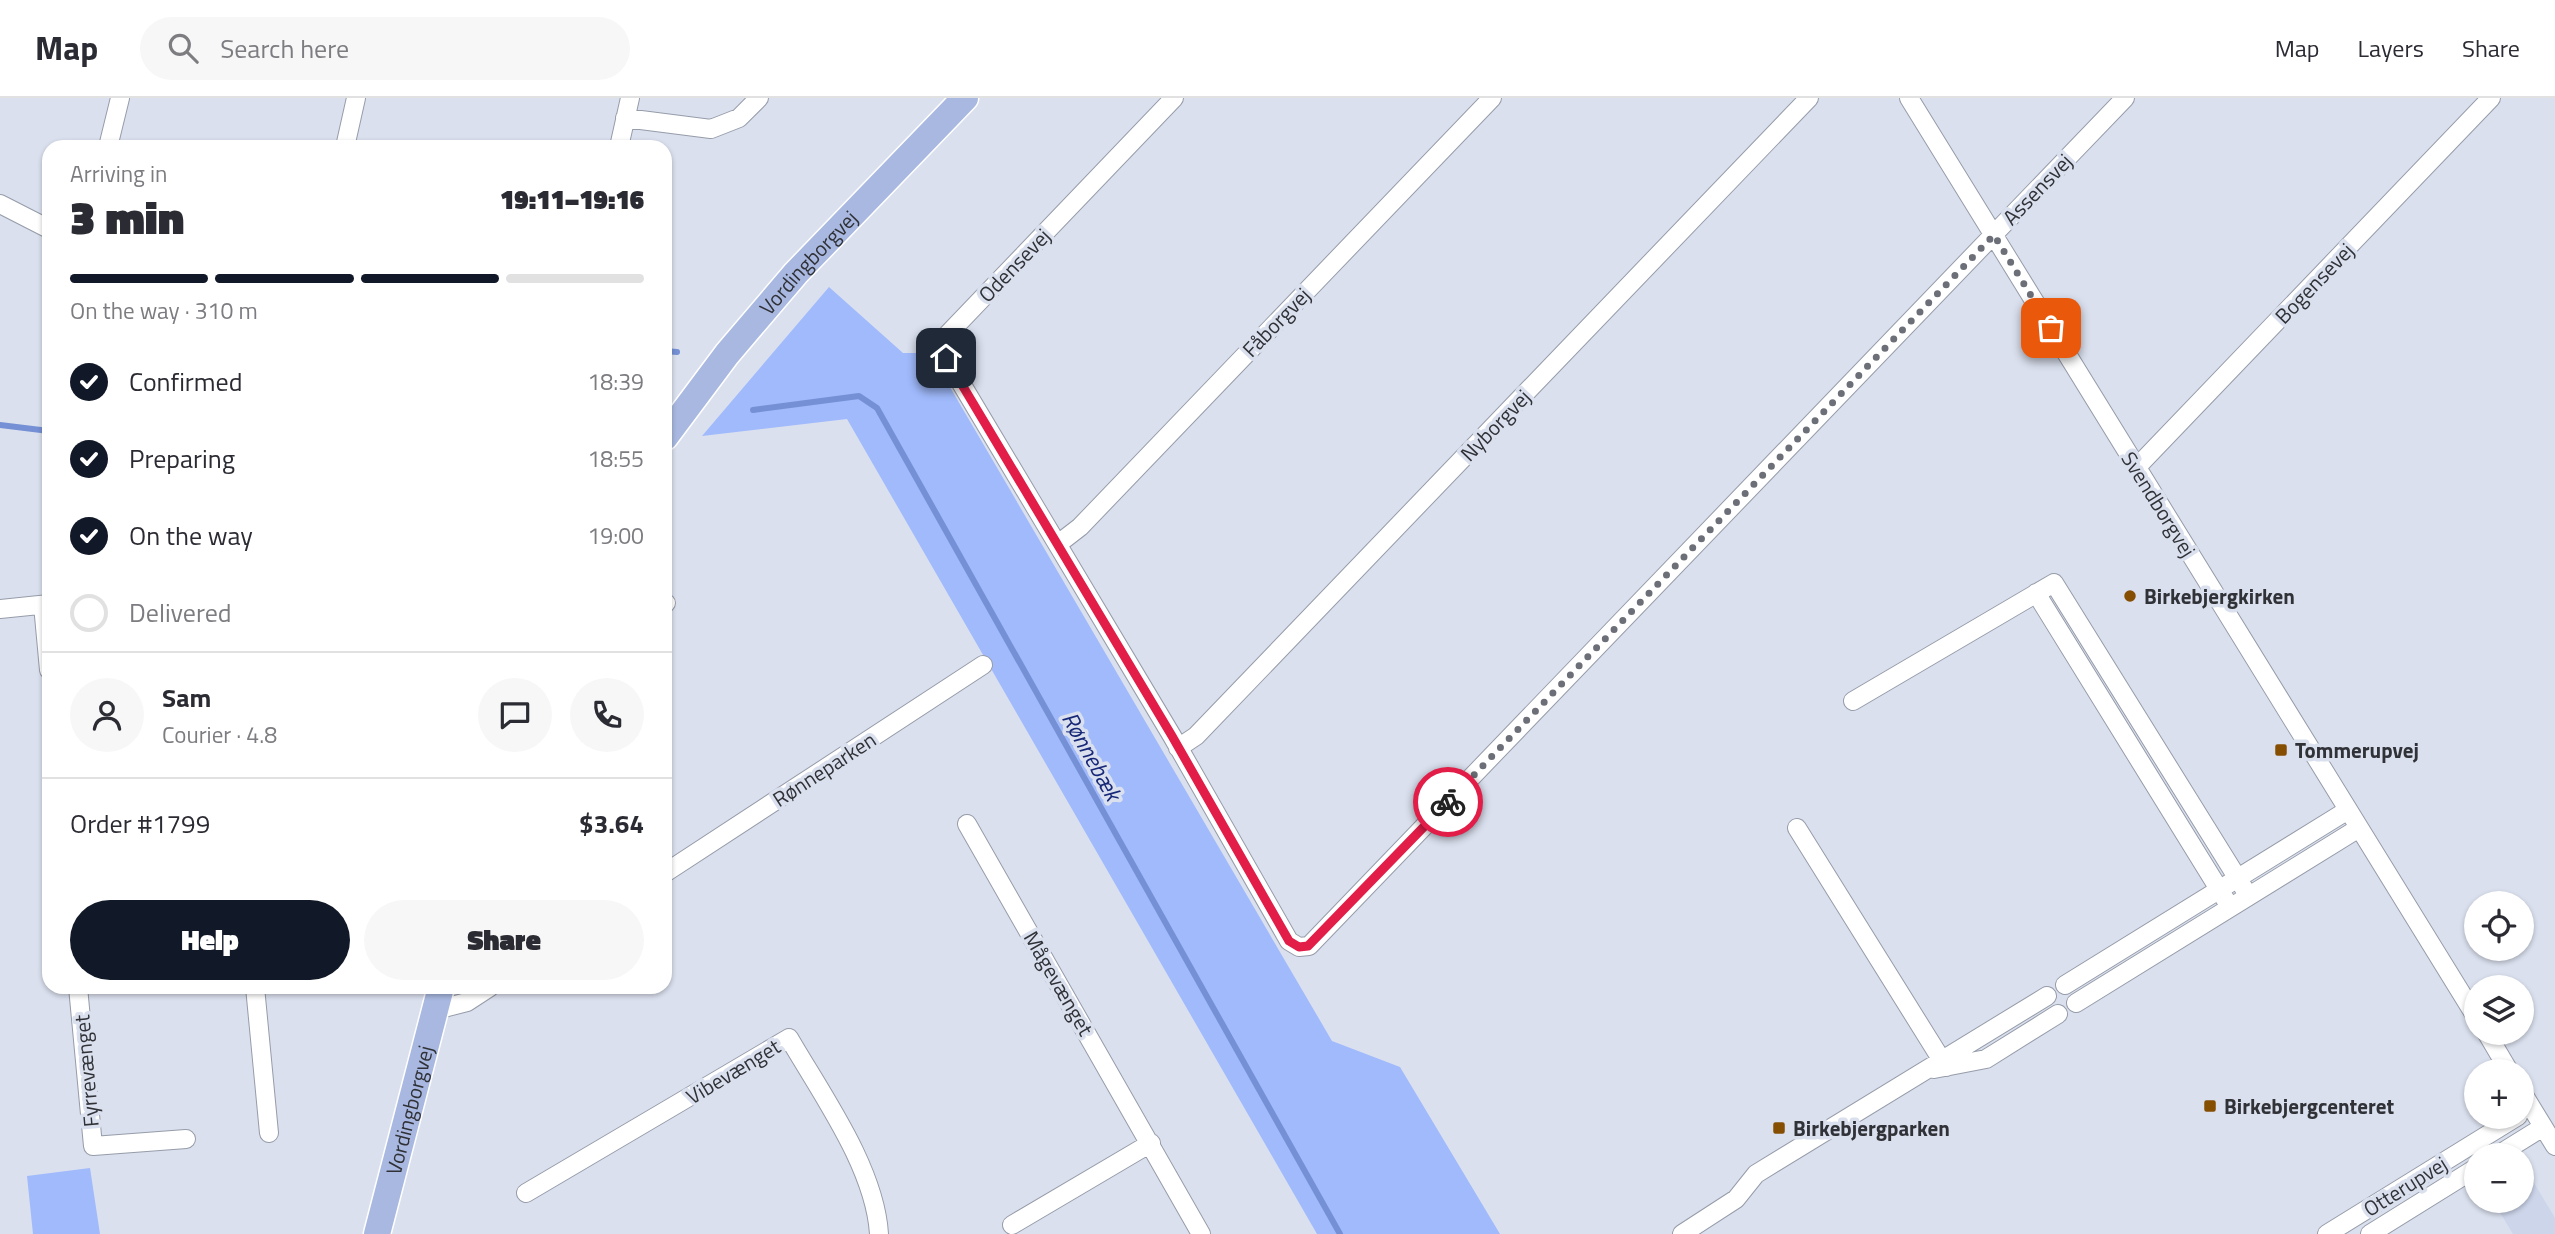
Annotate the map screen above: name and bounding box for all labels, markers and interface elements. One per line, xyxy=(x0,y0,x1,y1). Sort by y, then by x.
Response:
search box xyxy=(140,17,630,80)
text: Map xyxy=(35,23,98,73)
icon: search xyxy=(164,29,202,67)
text: Search here xyxy=(220,29,349,68)
text: Map xyxy=(2275,30,2320,66)
text: Layers xyxy=(2358,30,2424,66)
text: Share xyxy=(2462,30,2520,66)
street label: Assensvej xyxy=(1995,146,2079,232)
text: Arriving in xyxy=(70,156,167,191)
text: 19:11–19:16 xyxy=(500,180,644,219)
text: 3 min xyxy=(70,182,184,252)
street label: Vordingborgvej xyxy=(751,203,865,322)
street label: Odensevej xyxy=(970,221,1058,309)
street label: Bogensevej xyxy=(2267,235,2361,331)
street label: Fåborgvej xyxy=(1235,280,1317,364)
text: On the way · 310 m xyxy=(70,293,258,328)
pin xyxy=(2021,298,2081,358)
icon: bag xyxy=(2032,309,2070,347)
pin xyxy=(916,328,976,388)
icon: home xyxy=(927,339,965,377)
text: Confirmed xyxy=(129,362,243,401)
icon: check xyxy=(70,363,108,401)
text: 18:39 xyxy=(587,364,644,399)
street label: Nyborgvej xyxy=(1452,382,1538,468)
text: Preparing xyxy=(129,439,235,478)
icon: check xyxy=(70,440,108,478)
text: 18:55 xyxy=(587,441,644,476)
street label: Svendborgvej xyxy=(2114,445,2204,563)
text: On the way xyxy=(129,516,253,555)
icon: check xyxy=(70,517,108,555)
text: 19:00 xyxy=(587,518,644,553)
place label: Birkebjergkirken xyxy=(2144,580,2295,612)
marker: Birkebjergkirken xyxy=(2122,588,2138,604)
text: Delivered xyxy=(129,593,232,632)
button: person xyxy=(70,678,144,752)
text: Sam xyxy=(162,678,211,717)
button: chat xyxy=(478,678,552,752)
button: phone xyxy=(570,678,644,752)
water label: Rønnebæk xyxy=(1053,705,1132,809)
text: Courier · 4.8 xyxy=(162,717,277,752)
street label: Rønneparken xyxy=(766,724,882,814)
place label: Tommerupvej xyxy=(2295,734,2419,766)
marker: Tommerupvej xyxy=(2273,742,2289,758)
courier xyxy=(1413,767,1483,837)
icon: bike xyxy=(1429,783,1467,821)
text: Order #1799 xyxy=(70,804,210,843)
text: $3.64 xyxy=(579,804,644,843)
map controls xyxy=(2464,891,2534,1213)
button: locate xyxy=(2464,891,2534,961)
button: Help xyxy=(70,900,350,980)
button: Share xyxy=(364,900,644,980)
street label: Mågevænget xyxy=(1016,925,1102,1042)
button: layers xyxy=(2464,975,2534,1045)
street label: Fyrrevænget xyxy=(65,1013,107,1128)
street label: Vibevænget xyxy=(680,1030,787,1112)
street label: Vordingborgvej xyxy=(377,1042,441,1178)
button: + xyxy=(2464,1059,2534,1129)
place label: Birkebjergcenteret xyxy=(2224,1090,2394,1122)
marker: Birkebjergcenteret xyxy=(2202,1098,2218,1114)
place label: Birkebjergparken xyxy=(1793,1112,1950,1144)
marker: Birkebjergparken xyxy=(1771,1120,1787,1136)
button: − xyxy=(2464,1143,2534,1213)
street label: Otterupvej xyxy=(2357,1148,2453,1224)

